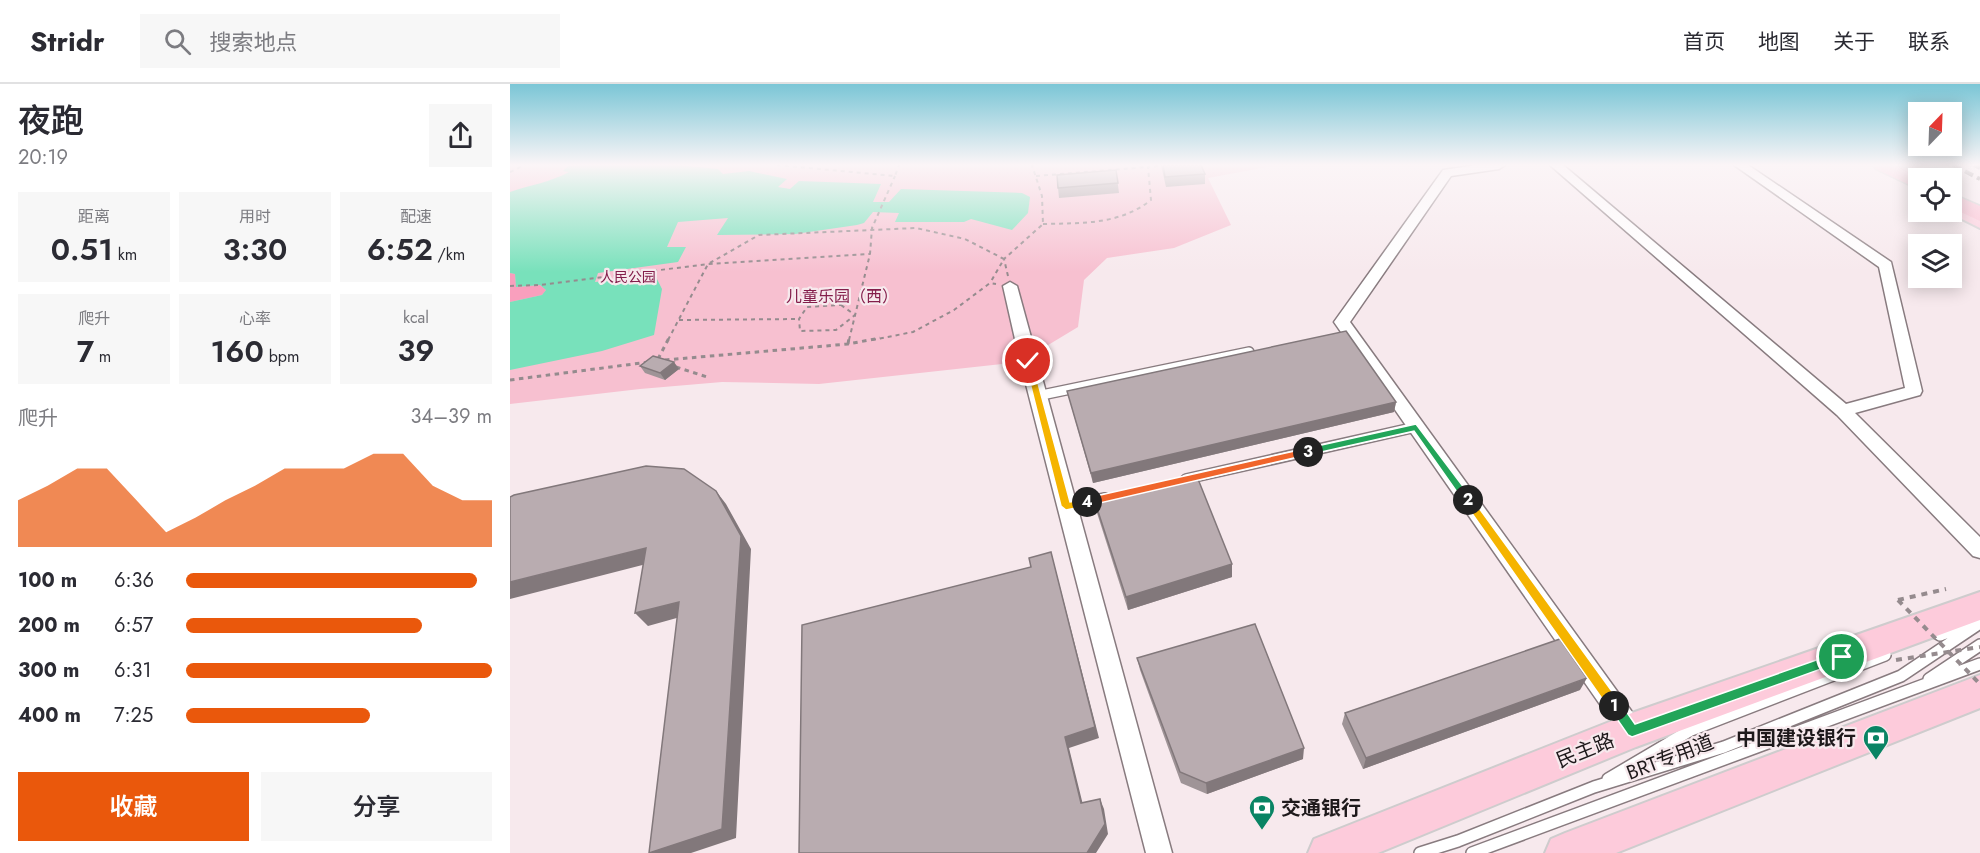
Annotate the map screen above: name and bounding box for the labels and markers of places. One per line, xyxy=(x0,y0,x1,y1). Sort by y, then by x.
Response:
pin xyxy=(1002,335,1053,386)
pin: 3 xyxy=(1293,437,1323,467)
pin: 2 xyxy=(1453,485,1483,515)
pin: 4 xyxy=(1072,487,1102,517)
pin xyxy=(1816,631,1867,682)
pin: 1 xyxy=(1599,691,1629,721)
bank icon: 中国建设银行 xyxy=(1861,723,1891,761)
place label: 中国建设银行 xyxy=(1736,724,1856,753)
bank icon: 交通银行 xyxy=(1247,793,1277,831)
place label: 交通银行 xyxy=(1281,794,1361,823)

